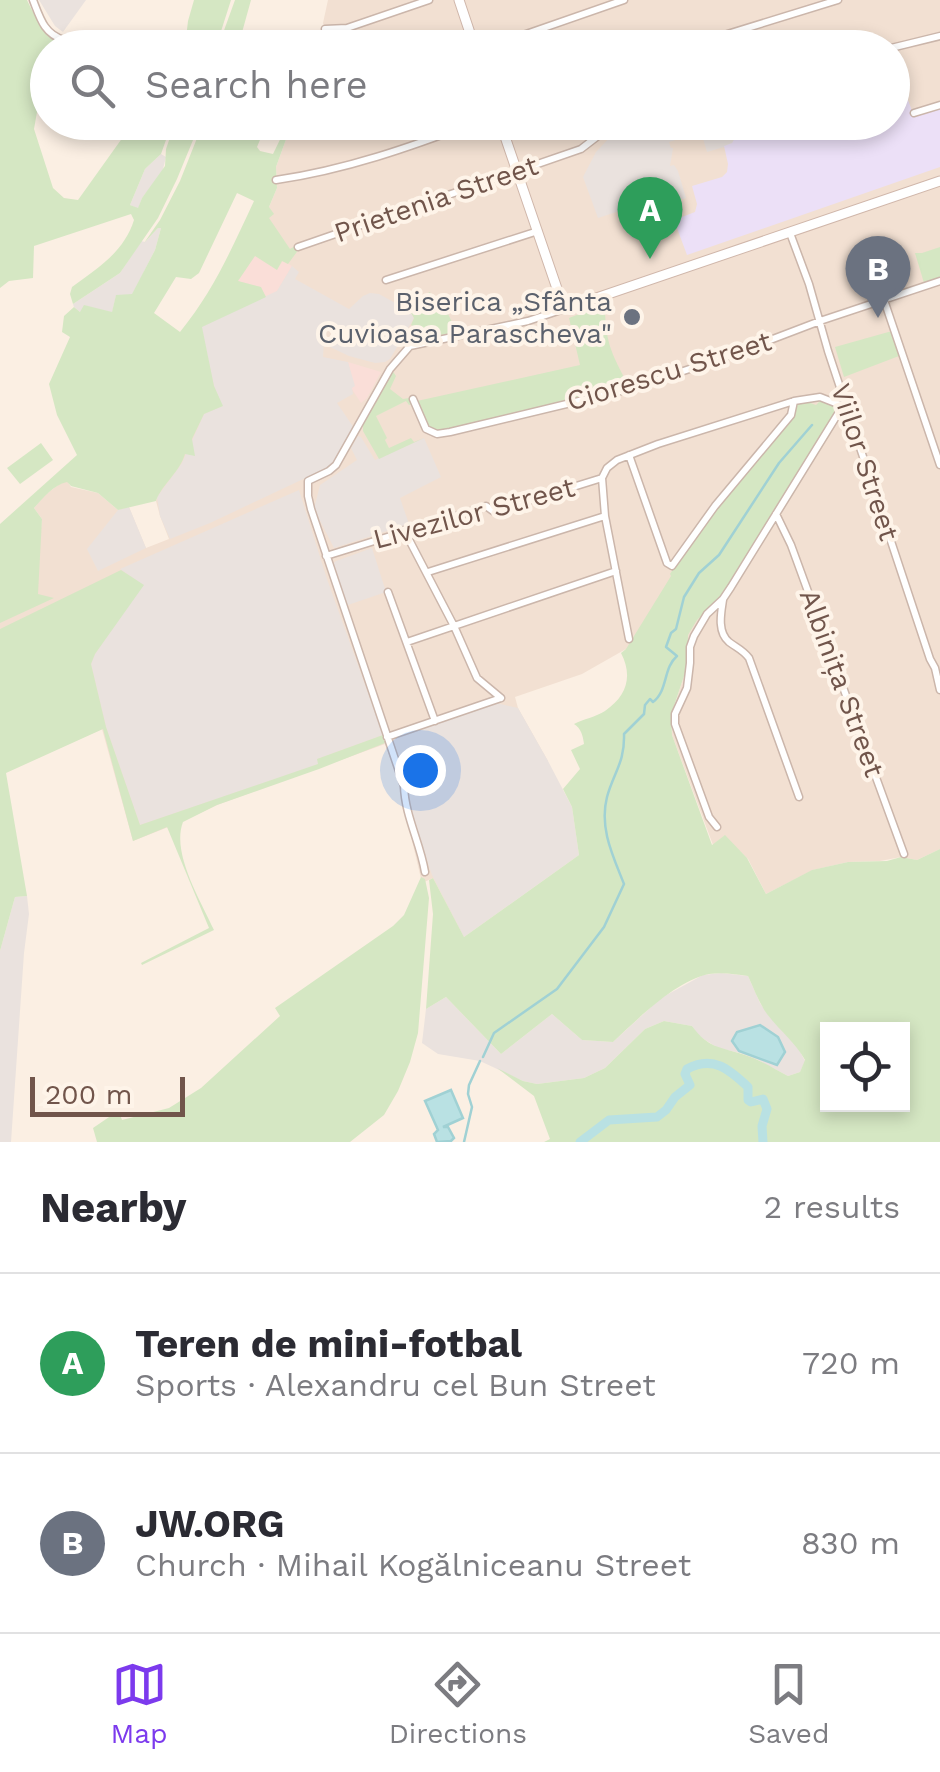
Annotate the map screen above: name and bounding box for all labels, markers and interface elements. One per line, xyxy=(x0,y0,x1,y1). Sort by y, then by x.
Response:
search box xyxy=(30,30,910,140)
icon: search xyxy=(65,58,120,113)
text: Search here xyxy=(145,63,368,107)
street label: Prietenia Street xyxy=(330,149,543,249)
pin: A xyxy=(618,176,682,259)
pin: B xyxy=(846,236,910,318)
place label: Biserica „Sfânta Cuvioasa Parascheva" xyxy=(318,285,612,350)
marker: Biserica „Sfânta Cuvioasa Parascheva" xyxy=(621,306,643,328)
street label: Ciorescu Street xyxy=(563,324,776,418)
street label: Viilor Street xyxy=(824,379,906,545)
street label: Livezilor Street xyxy=(370,470,579,556)
street label: Albinița Street xyxy=(793,585,891,782)
your location xyxy=(395,745,446,796)
map controls xyxy=(820,1022,910,1112)
button: locate xyxy=(820,1022,910,1112)
scale bar xyxy=(30,1072,185,1116)
text: 200 m xyxy=(45,1078,132,1111)
text: Nearby xyxy=(40,1183,187,1232)
text: 2 results xyxy=(763,1188,900,1226)
text: Teren de mini-fotbal xyxy=(135,1322,522,1366)
text: A xyxy=(62,1344,83,1382)
text: 720 m xyxy=(802,1344,900,1382)
text: Sports · Alexandru cel Bun Street xyxy=(135,1366,656,1404)
text: JW.ORG xyxy=(135,1502,284,1546)
text: B xyxy=(62,1524,83,1562)
text: 830 m xyxy=(801,1524,900,1562)
text: Church · Mihail Kogălniceanu Street xyxy=(135,1546,691,1584)
tab: Map xyxy=(111,1657,168,1750)
tab: Directions xyxy=(389,1657,527,1750)
tab: Saved xyxy=(748,1657,829,1750)

